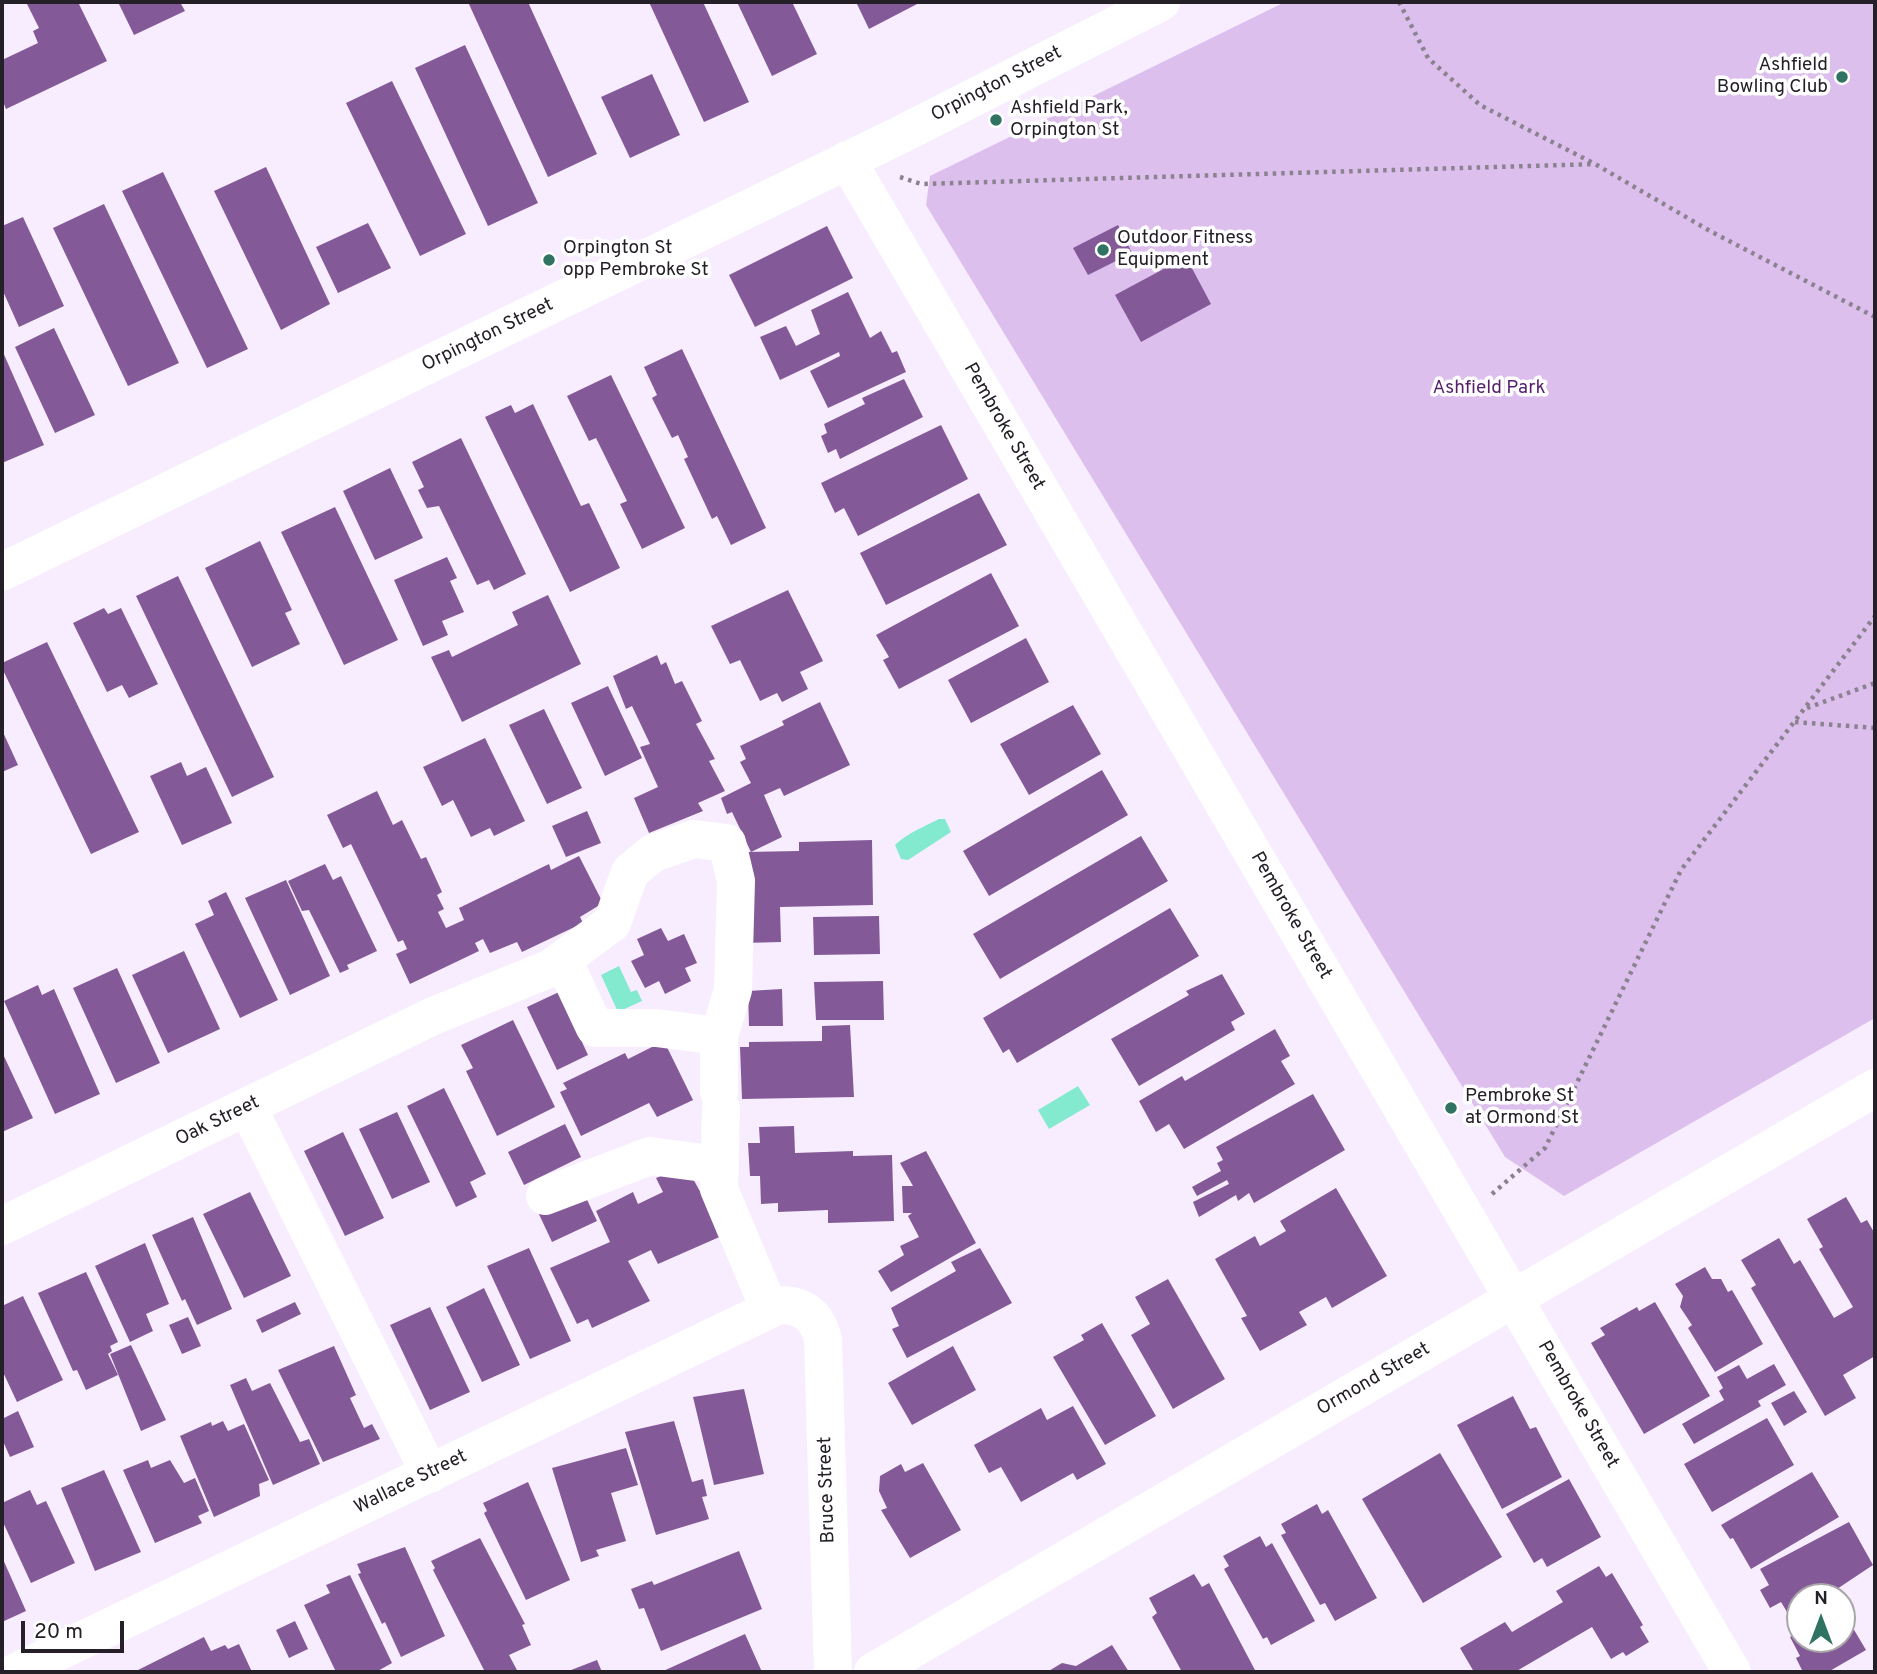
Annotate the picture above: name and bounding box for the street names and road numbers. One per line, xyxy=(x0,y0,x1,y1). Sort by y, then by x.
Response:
street label: Orpington Street xyxy=(928,42,1066,128)
street label: Orpington Street xyxy=(419,294,557,378)
street label: Pembroke Street xyxy=(957,359,1049,495)
street label: Pembroke Street xyxy=(1244,848,1336,984)
street label: Oak Street xyxy=(172,1092,264,1152)
street label: Pembroke Street xyxy=(1531,1337,1623,1473)
street label: Ormond Street xyxy=(1313,1338,1435,1422)
street label: Bruce Street xyxy=(815,1436,841,1544)
street label: Wallace Street xyxy=(351,1446,471,1520)

